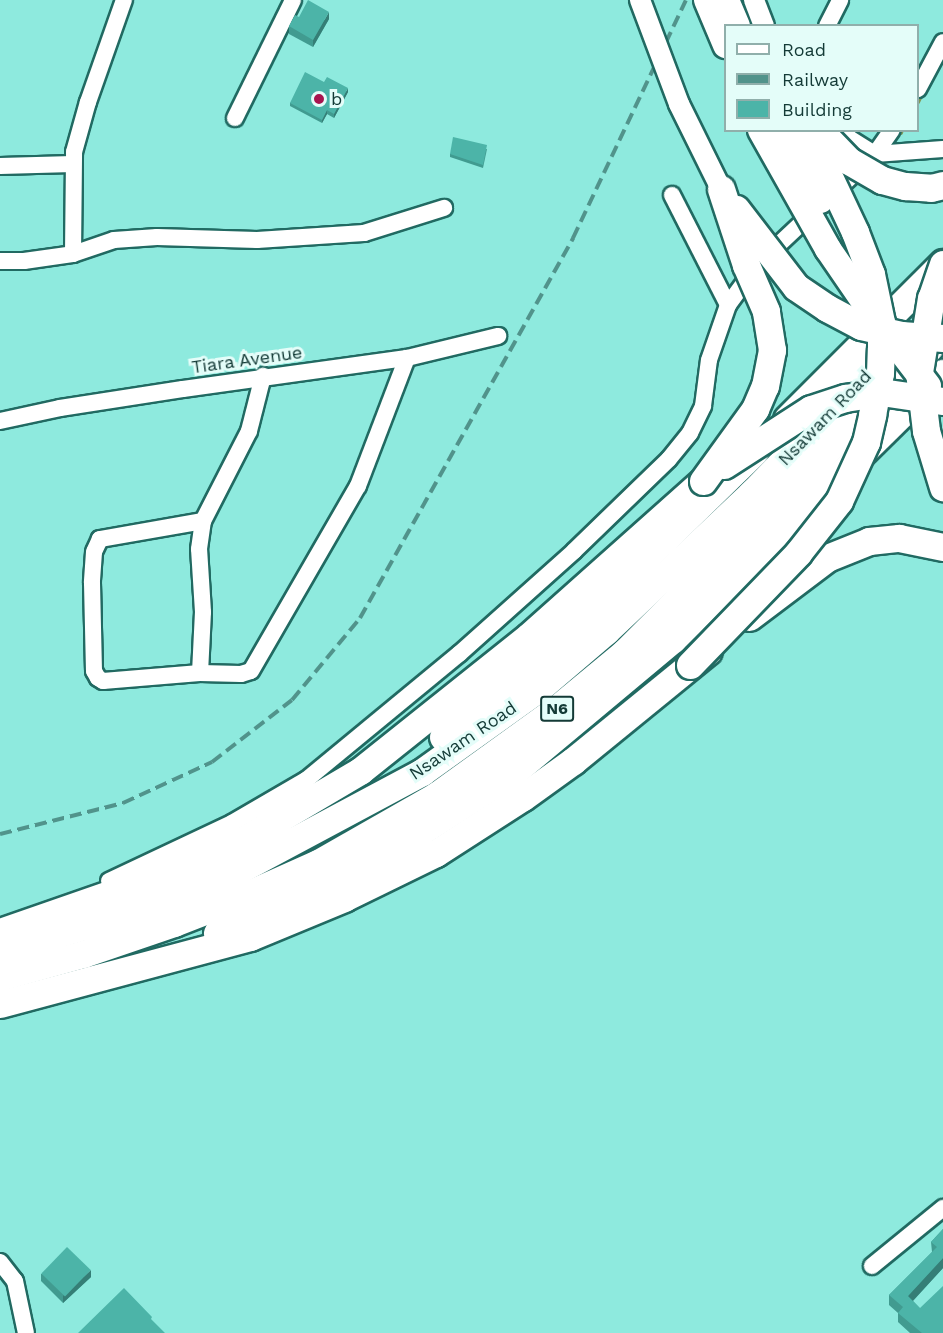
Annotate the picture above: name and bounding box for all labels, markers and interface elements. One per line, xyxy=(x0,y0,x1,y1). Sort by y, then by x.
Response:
legend xyxy=(724,24,919,132)
text: Road xyxy=(782,39,826,60)
text: Railway xyxy=(782,69,848,90)
place label: b xyxy=(331,88,342,110)
marker: b xyxy=(312,92,326,106)
text: Building xyxy=(782,99,852,120)
street label: Tiara Avenue xyxy=(190,341,304,379)
street label: Nsawam Road xyxy=(774,366,876,470)
road number: N6 xyxy=(539,696,575,722)
street label: Nsawam Road xyxy=(405,697,521,785)

